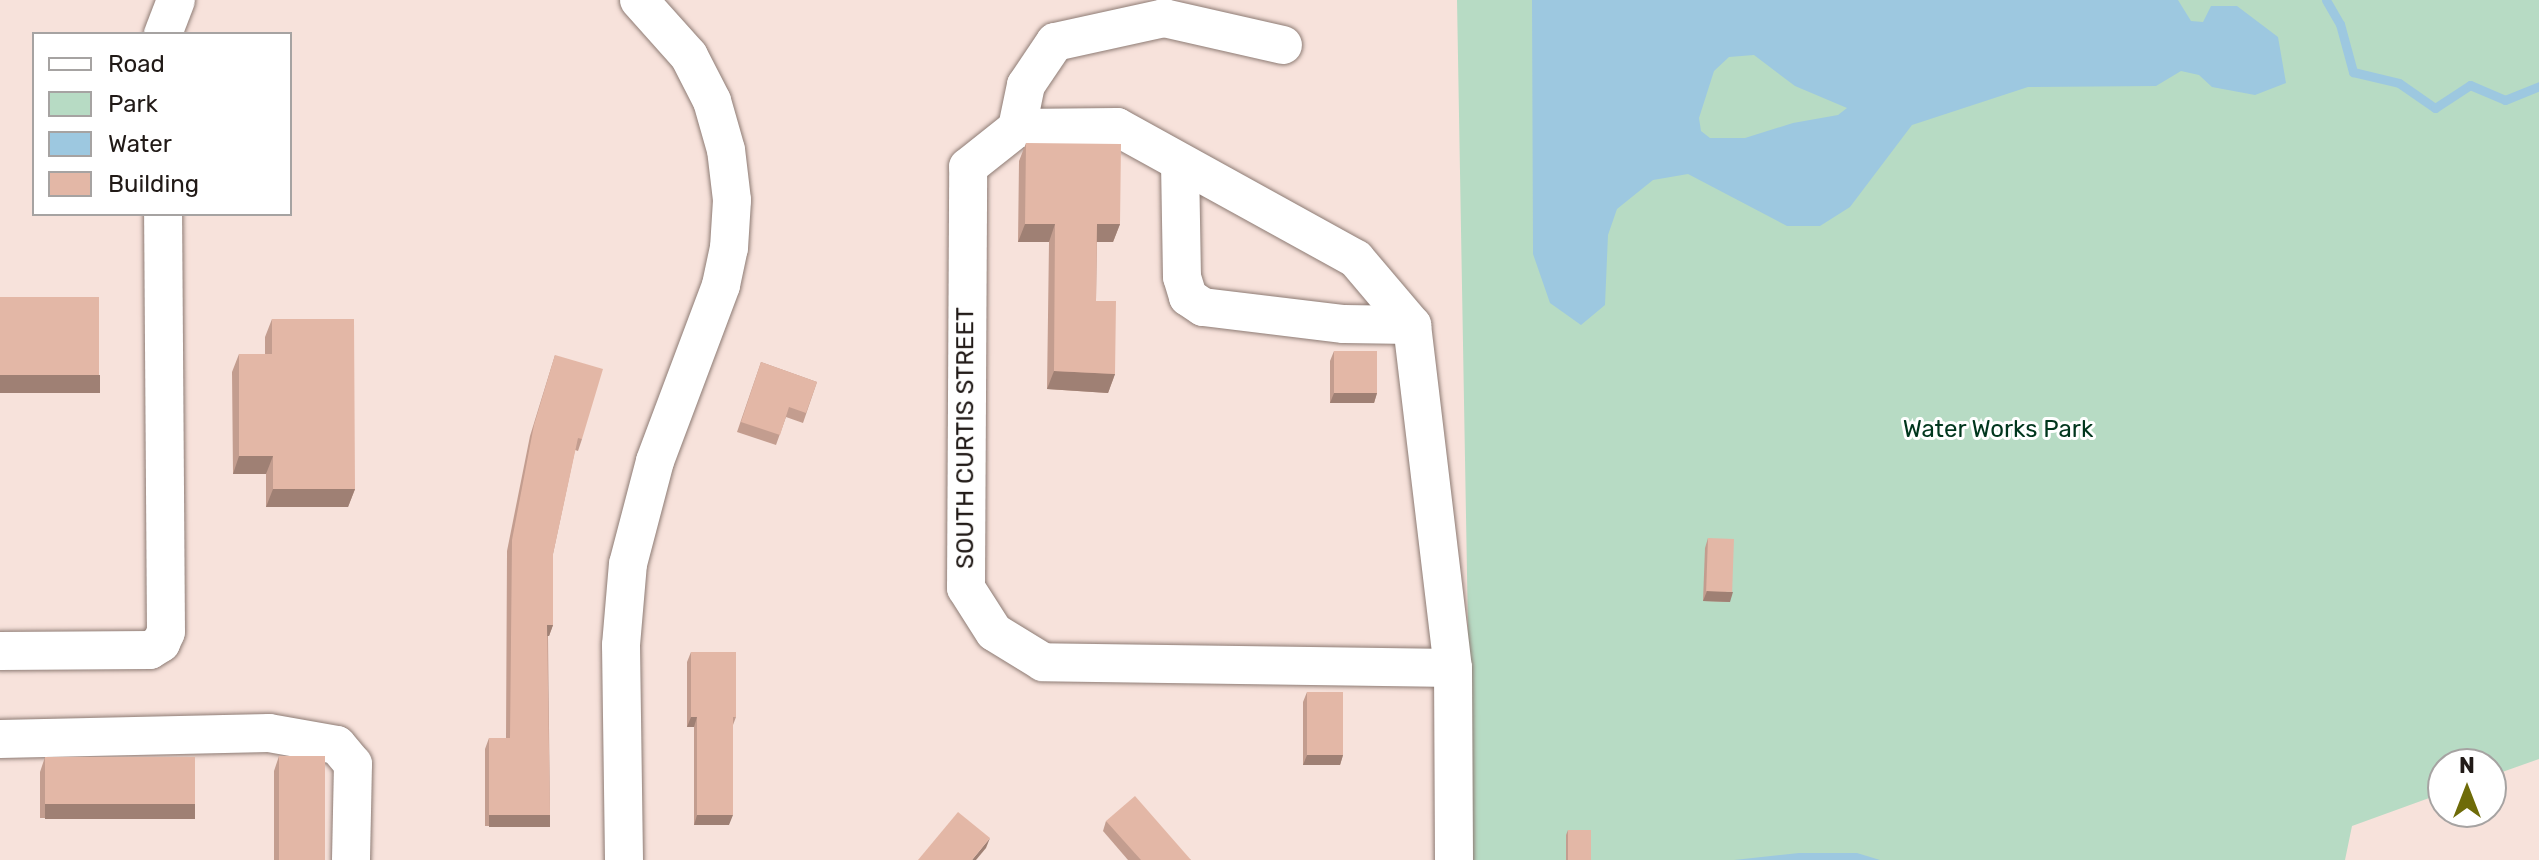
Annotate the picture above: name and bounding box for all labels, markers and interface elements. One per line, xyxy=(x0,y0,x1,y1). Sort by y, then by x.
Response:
legend xyxy=(32,32,292,216)
text: Road xyxy=(108,50,165,78)
text: Park xyxy=(108,90,158,118)
text: Water xyxy=(108,130,172,158)
text: Building xyxy=(108,170,199,198)
street label: SOUTH CURTIS STREET xyxy=(952,307,980,569)
park label: Water Works Park xyxy=(1902,416,2094,444)
north arrow xyxy=(2427,748,2507,828)
text: N xyxy=(2459,752,2475,779)

